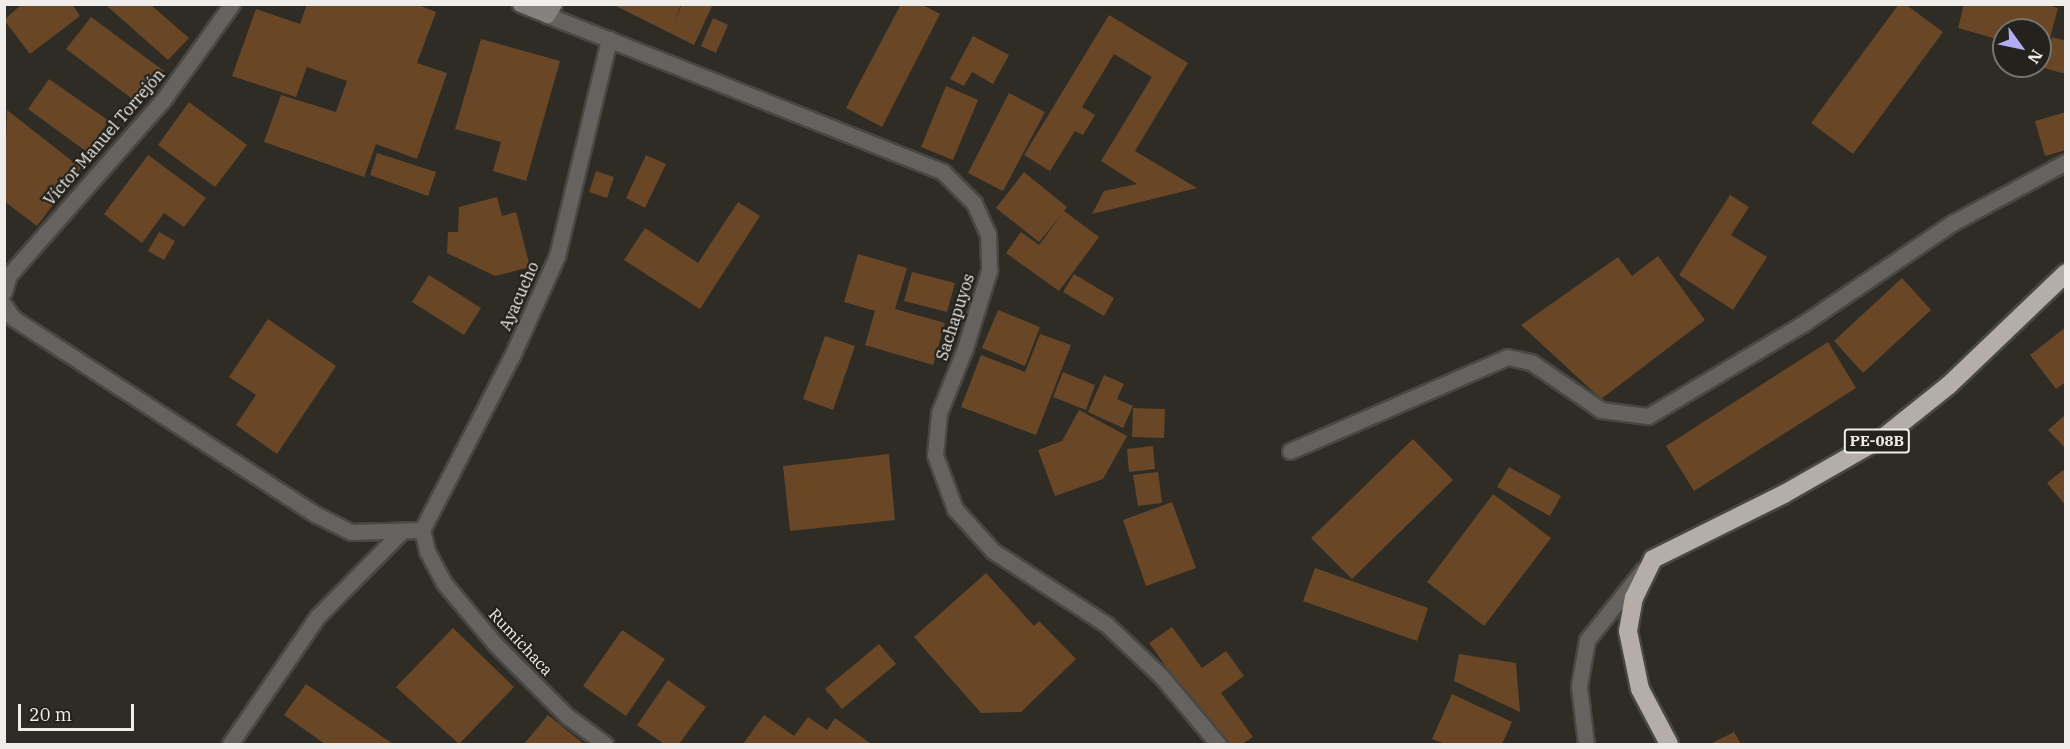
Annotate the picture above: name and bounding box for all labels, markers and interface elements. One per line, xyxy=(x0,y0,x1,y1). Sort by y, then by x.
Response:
north arrow xyxy=(1992,18,2052,78)
text: N xyxy=(2024,46,2047,67)
street label: Víctor Manuel Torrejón xyxy=(39,65,169,209)
street label: Ayacucho xyxy=(495,259,543,333)
street label: Sachapuyos xyxy=(932,271,978,363)
road number: PE-08B xyxy=(1842,429,1912,453)
street label: Rumichaca xyxy=(485,604,557,680)
scale bar xyxy=(21,692,136,730)
text: 20 m xyxy=(29,703,72,726)

